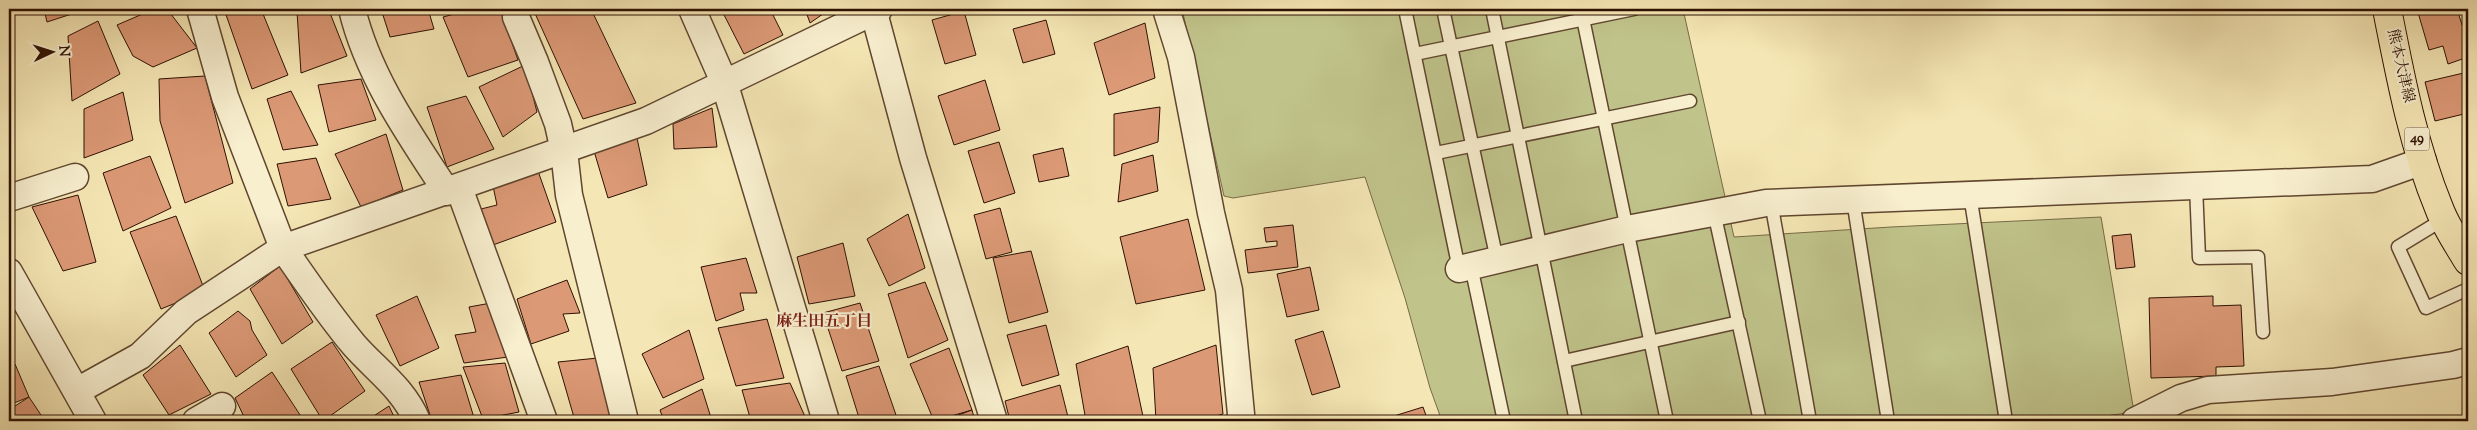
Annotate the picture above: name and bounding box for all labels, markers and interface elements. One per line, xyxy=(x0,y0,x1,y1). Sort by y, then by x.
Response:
street label: 熊本大津線 xyxy=(2381,27,2419,105)
north arrow xyxy=(28,28,78,78)
text: N xyxy=(53,45,73,58)
road number: 49 xyxy=(2404,128,2430,150)
district label: 麻生田五丁目 xyxy=(776,311,872,334)

